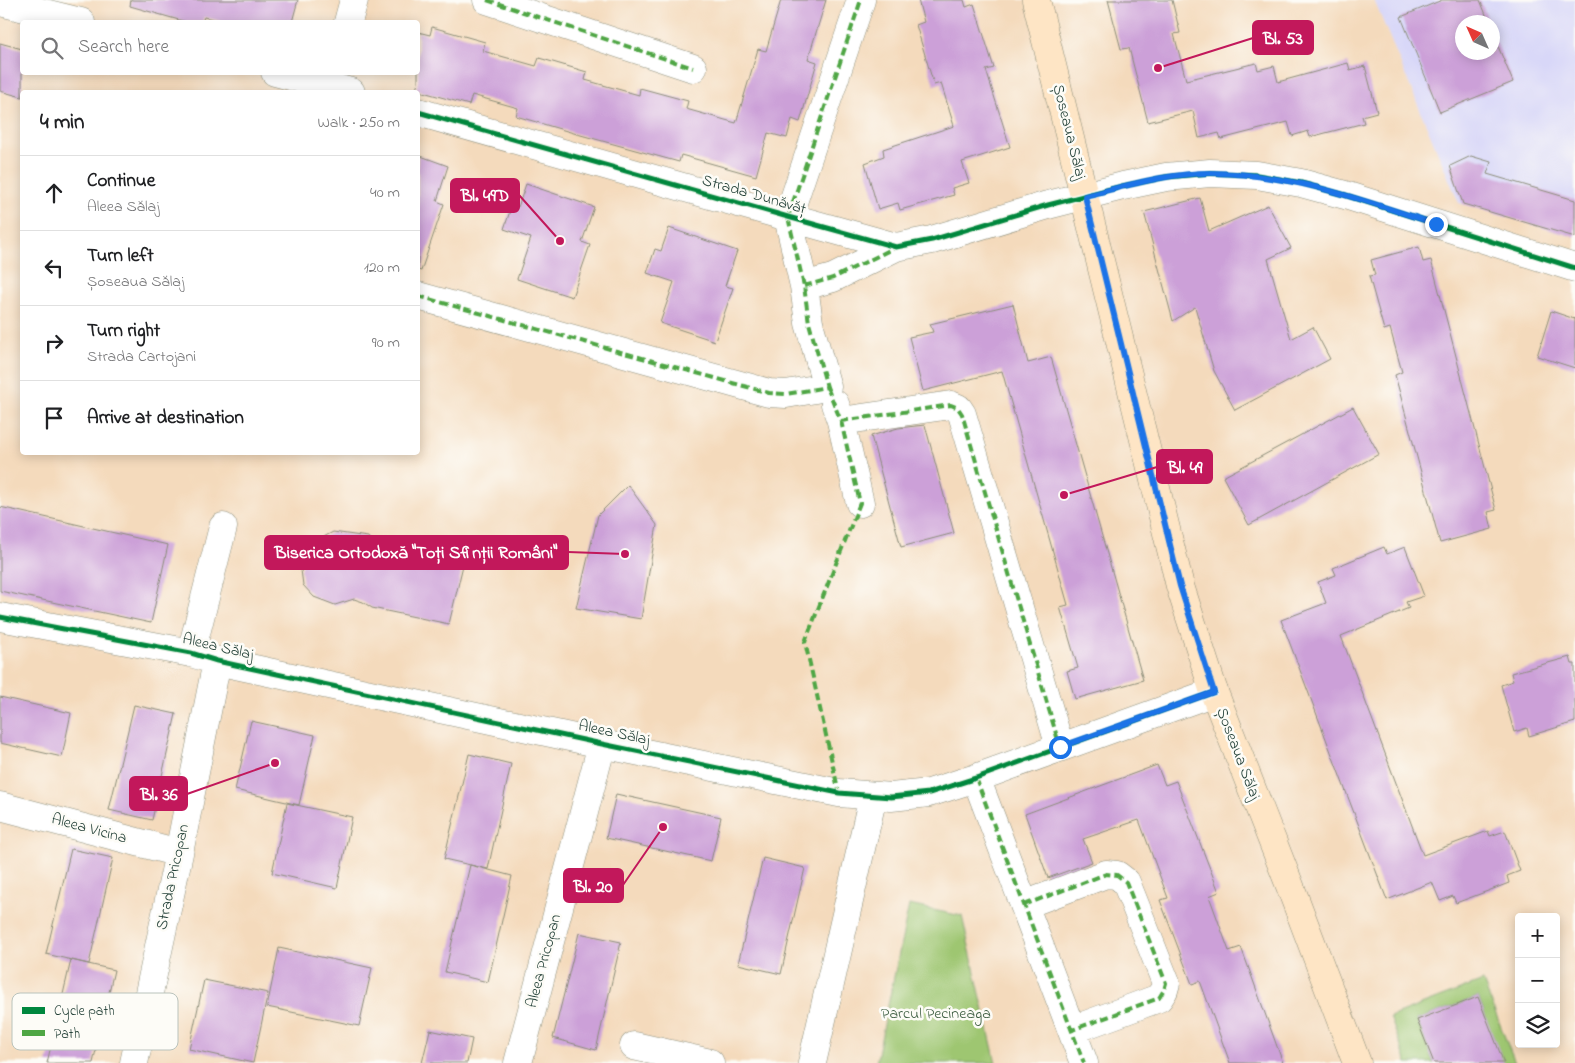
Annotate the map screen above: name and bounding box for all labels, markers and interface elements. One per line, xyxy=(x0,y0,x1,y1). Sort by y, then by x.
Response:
north arrow xyxy=(1455,15,1500,60)
search box xyxy=(20,20,420,75)
callout: Bl. 53 xyxy=(1253,21,1313,54)
text: Bl. 53 xyxy=(1262,27,1304,53)
icon: search xyxy=(38,34,66,62)
text: Search here xyxy=(78,34,169,61)
street label: Șoseaua Sălaj xyxy=(1046,82,1093,183)
text: 4 min xyxy=(40,108,84,138)
text: Walk · 250 m xyxy=(317,111,400,135)
text: Continue xyxy=(87,168,155,195)
street label: Strada Dunăvăț xyxy=(699,169,810,222)
icon: ahead xyxy=(40,179,68,207)
callout: Bl. 49D xyxy=(451,179,519,212)
text: 40 m xyxy=(370,181,400,205)
text: Bl. 49D xyxy=(460,184,509,210)
text: Aleea Sălaj xyxy=(87,195,159,219)
route end xyxy=(1425,213,1448,236)
text: Turn left xyxy=(87,243,154,270)
icon: left xyxy=(40,254,68,282)
text: 120 m xyxy=(364,256,400,280)
text: Șoseaua Sălaj xyxy=(87,270,184,294)
text: Turn right xyxy=(87,318,160,345)
icon: right xyxy=(40,329,68,357)
text: 90 m xyxy=(372,331,400,355)
text: Strada Cartojani xyxy=(87,345,196,369)
icon: arrive xyxy=(40,404,68,432)
text: Arrive at destination xyxy=(87,405,244,432)
callout: Bl. 49 xyxy=(1157,450,1212,483)
text: Bl. 49 xyxy=(1166,456,1203,482)
callout: Biserica Ortodoxă "Toți Sfinții Români" xyxy=(265,536,568,569)
text: Biserica Ortodoxă "Toți Sfinții Români" xyxy=(274,541,558,567)
street label: Aleea Sălaj xyxy=(180,627,257,667)
street label: Șoseaua Sălaj xyxy=(1209,704,1267,804)
street label: Aleea Sălaj xyxy=(576,714,653,752)
route start xyxy=(1049,736,1072,759)
callout: Bl. 36 xyxy=(130,777,187,810)
text: Bl. 36 xyxy=(139,783,178,809)
street label: Aleea Vicina xyxy=(49,807,129,851)
street label: Strada Pricopan xyxy=(150,822,196,932)
callout: Bl. 20 xyxy=(564,869,623,902)
text: Bl. 20 xyxy=(573,875,613,901)
street label: Aleea Pricopan xyxy=(520,911,568,1011)
map controls xyxy=(1515,913,1560,1048)
button: + xyxy=(1515,913,1560,958)
button: − xyxy=(1515,958,1560,1003)
legend xyxy=(12,993,178,1050)
text: Cycle path xyxy=(54,1001,115,1023)
park label: Parcul Pecineaga xyxy=(881,1002,991,1026)
button: layers xyxy=(1515,1003,1560,1048)
text: Path xyxy=(54,1024,80,1045)

